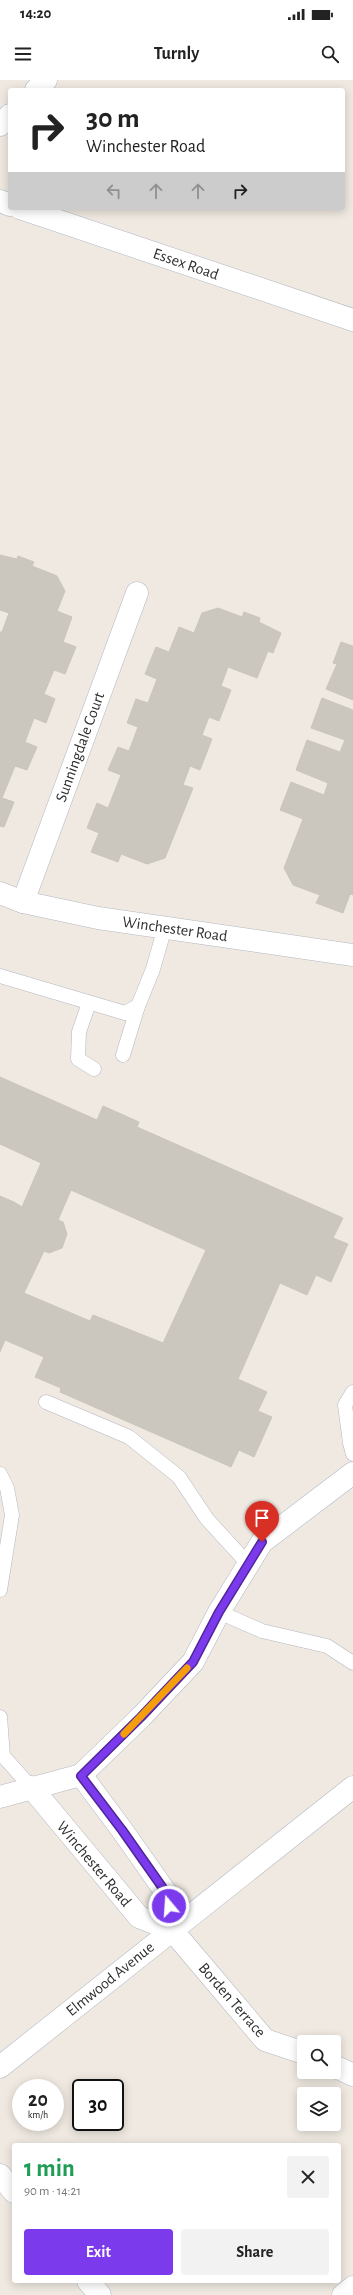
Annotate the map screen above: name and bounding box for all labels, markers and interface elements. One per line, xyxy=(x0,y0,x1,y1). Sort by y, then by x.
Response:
text: 14:20 xyxy=(20,6,51,21)
icon: menu xyxy=(12,43,34,65)
icon: search xyxy=(319,43,341,65)
text: Turnly xyxy=(154,45,199,63)
icon: right xyxy=(20,104,72,156)
text: 30 m xyxy=(86,105,139,133)
text: Winchester Road xyxy=(86,138,205,156)
icon: left xyxy=(103,180,125,202)
icon: ahead xyxy=(145,180,167,202)
icon: ahead xyxy=(187,180,209,202)
icon: right xyxy=(229,180,251,202)
street label: Essex Road xyxy=(151,245,221,283)
street label: Sunningdale Court xyxy=(53,690,107,804)
street label: Winchester Road xyxy=(121,914,229,944)
pin xyxy=(245,1501,279,1542)
icon: arrive xyxy=(251,1507,273,1529)
street label: Winchester Road xyxy=(54,1818,134,1910)
position arrow xyxy=(148,1885,190,1927)
street label: Elmwood Avenue xyxy=(63,1939,157,2019)
street label: Borden Terrace xyxy=(195,1960,269,2040)
map controls xyxy=(297,2035,341,2131)
button: search xyxy=(297,2035,341,2079)
speed limit sign: 30 xyxy=(72,2079,124,2131)
button: layers xyxy=(297,2087,341,2131)
text: 20 xyxy=(28,2090,48,2110)
text: km/h xyxy=(28,2110,48,2120)
button: close xyxy=(287,2156,329,2198)
text: 1 min xyxy=(24,2157,75,2181)
text: 90 m · 14:21 xyxy=(24,2185,81,2198)
button: Exit xyxy=(24,2229,173,2275)
button: Share xyxy=(181,2229,329,2275)

